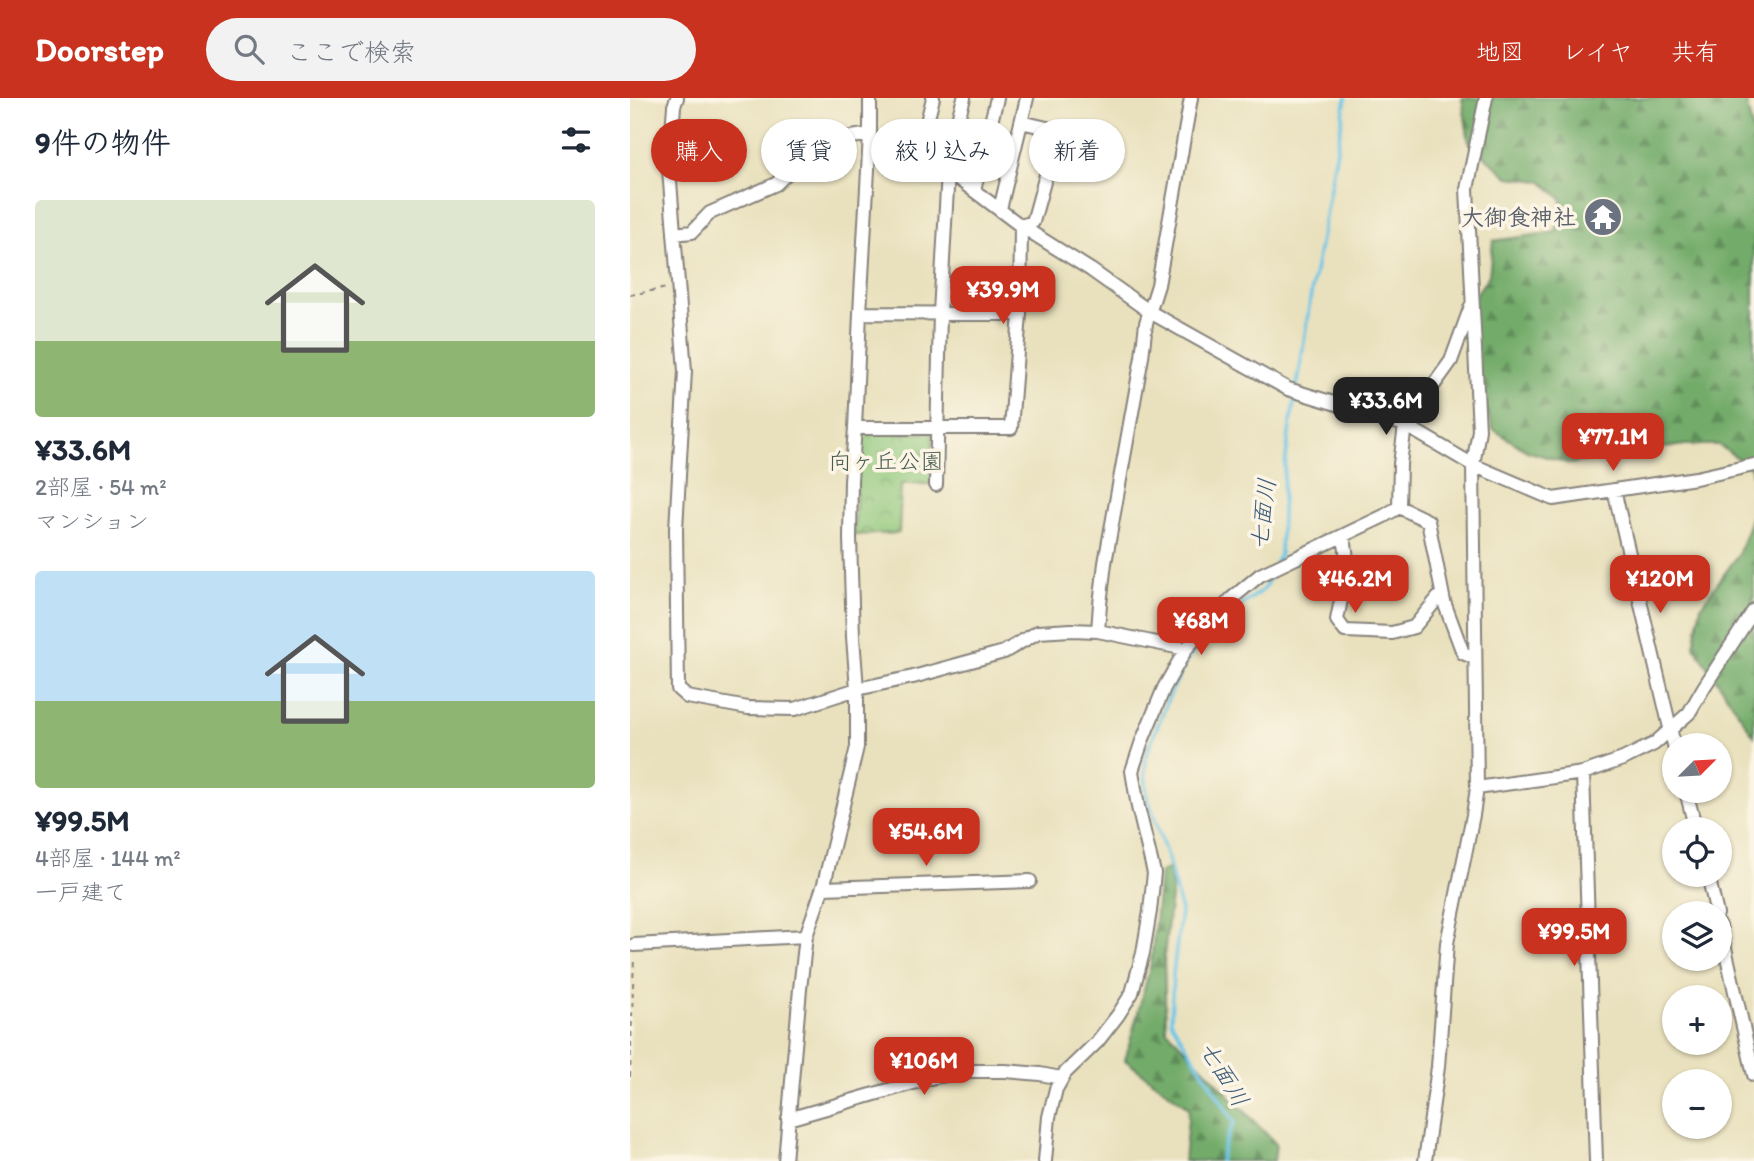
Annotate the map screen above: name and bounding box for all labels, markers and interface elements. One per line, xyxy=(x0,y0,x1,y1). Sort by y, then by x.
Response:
search box xyxy=(206,18,696,81)
text: Doorstep xyxy=(35,30,164,69)
icon: search xyxy=(230,30,268,68)
text: ここで検索 xyxy=(286,36,416,68)
text: 地図 xyxy=(1476,37,1524,66)
text: レイヤ xyxy=(1562,37,1633,66)
text: 共有 xyxy=(1671,37,1719,66)
chip: 購入 xyxy=(651,119,747,182)
chip: 賃貸 xyxy=(761,119,857,182)
chip: 絞り込み xyxy=(871,119,1015,182)
chip: 新着 xyxy=(1029,119,1125,182)
icon: filters xyxy=(557,121,595,159)
text: 9件の物件 xyxy=(35,124,171,161)
temple icon: 大御食神社 xyxy=(1582,196,1624,238)
place label: 大御食神社 xyxy=(1461,203,1576,231)
icon: home xyxy=(252,245,378,371)
pin: ¥39.9M xyxy=(946,266,1060,326)
text: ¥39.9M xyxy=(966,275,1040,303)
pin: ¥33.6M xyxy=(1329,378,1443,437)
text: ¥33.6M xyxy=(1349,386,1423,414)
pin: ¥77.1M xyxy=(1556,414,1670,473)
text: ¥77.1M xyxy=(1578,422,1648,450)
text: ¥33.6M xyxy=(35,431,131,468)
park label: 向ヶ丘公園 xyxy=(829,447,944,475)
text: 2部屋 · 54 m² xyxy=(35,473,167,501)
water label: 七面川 xyxy=(1244,476,1281,551)
text: マンション xyxy=(35,507,149,535)
pin: ¥46.2M xyxy=(1298,556,1412,615)
pin: ¥120M xyxy=(1611,556,1709,615)
text: ¥46.2M xyxy=(1318,564,1392,592)
text: ¥120M xyxy=(1626,564,1694,592)
pin: ¥68M xyxy=(1160,598,1242,657)
text: ¥68M xyxy=(1173,606,1229,634)
icon: home xyxy=(252,616,378,742)
north arrow xyxy=(1662,733,1732,803)
map controls xyxy=(1662,733,1732,1139)
text: ¥99.5M xyxy=(35,802,130,839)
pin: ¥54.6M xyxy=(869,808,983,868)
text: ¥54.6M xyxy=(889,817,963,845)
button: locate xyxy=(1662,817,1732,887)
text: 4部屋 · 144 m² xyxy=(35,844,181,872)
text: 一戸建て xyxy=(35,878,127,906)
button: layers xyxy=(1662,901,1732,971)
pin: ¥99.5M xyxy=(1517,908,1631,968)
text: ¥99.5M xyxy=(1538,917,1610,945)
button: + xyxy=(1662,985,1732,1055)
water label: 七面川 xyxy=(1193,1035,1255,1112)
pin: ¥106M xyxy=(875,1038,973,1097)
text: ¥106M xyxy=(890,1046,958,1074)
button: − xyxy=(1662,1069,1732,1139)

